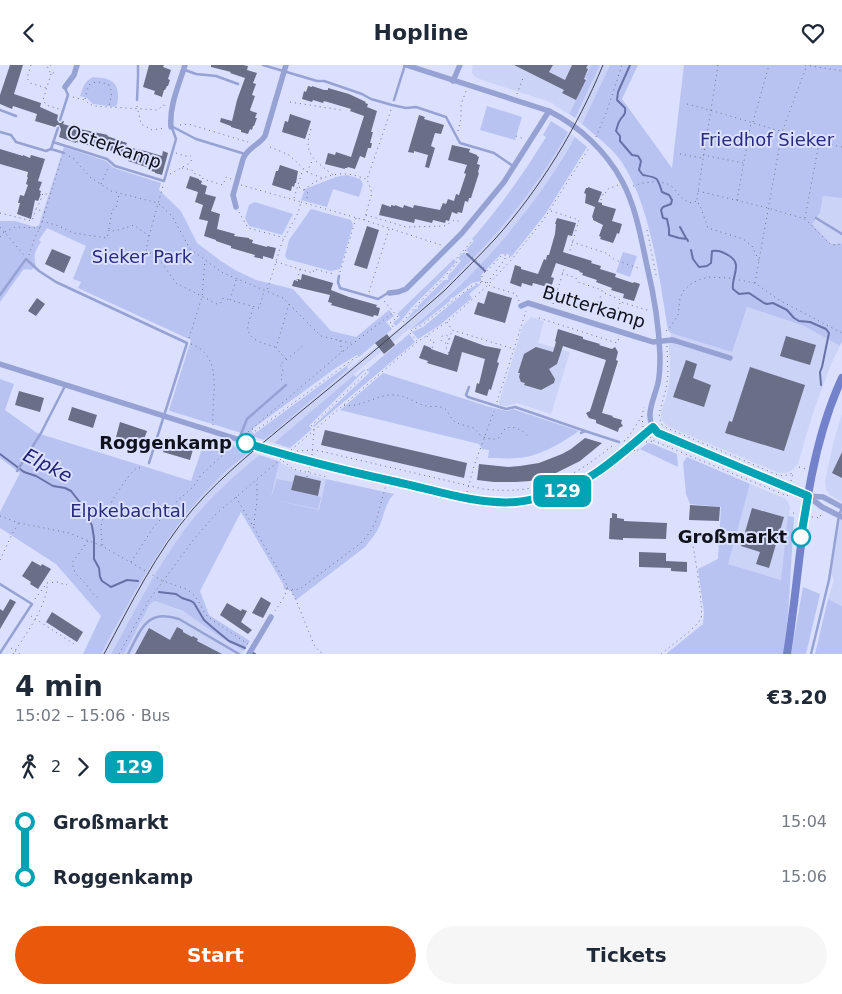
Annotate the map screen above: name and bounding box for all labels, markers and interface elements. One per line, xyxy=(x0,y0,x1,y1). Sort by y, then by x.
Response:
icon: back xyxy=(15,19,43,47)
icon: heart xyxy=(799,19,827,47)
text: Hopline xyxy=(374,20,468,45)
street label: Osterkamp xyxy=(64,120,164,173)
park label: Friedhof Sieker xyxy=(700,129,835,150)
park label: Sieker Park xyxy=(92,246,193,267)
street label: Butterkamp xyxy=(540,281,648,332)
place label: Roggenkamp xyxy=(99,432,232,453)
marker: Roggenkamp xyxy=(236,433,256,453)
water label: Elpke xyxy=(20,443,76,487)
line badge: 129 xyxy=(533,475,591,507)
text: 129 xyxy=(543,480,581,501)
park label: Elpkebachtal xyxy=(70,500,186,521)
place label: Großmarkt xyxy=(678,526,787,547)
marker: Großmarkt xyxy=(791,527,811,547)
text: 4 min xyxy=(15,670,103,703)
text: €3.20 xyxy=(767,686,827,708)
text: 15:02 – 15:06 · Bus xyxy=(15,706,170,725)
icon: walk xyxy=(15,753,43,781)
icon: forward xyxy=(69,753,97,781)
text: 129 xyxy=(115,756,153,777)
text: 2 xyxy=(51,757,61,776)
text: Großmarkt xyxy=(53,811,168,833)
text: 15:04 xyxy=(781,812,827,831)
text: Roggenkamp xyxy=(53,866,193,888)
text: 15:06 xyxy=(781,867,827,886)
button: Start xyxy=(15,926,416,984)
button: Tickets xyxy=(426,926,827,984)

